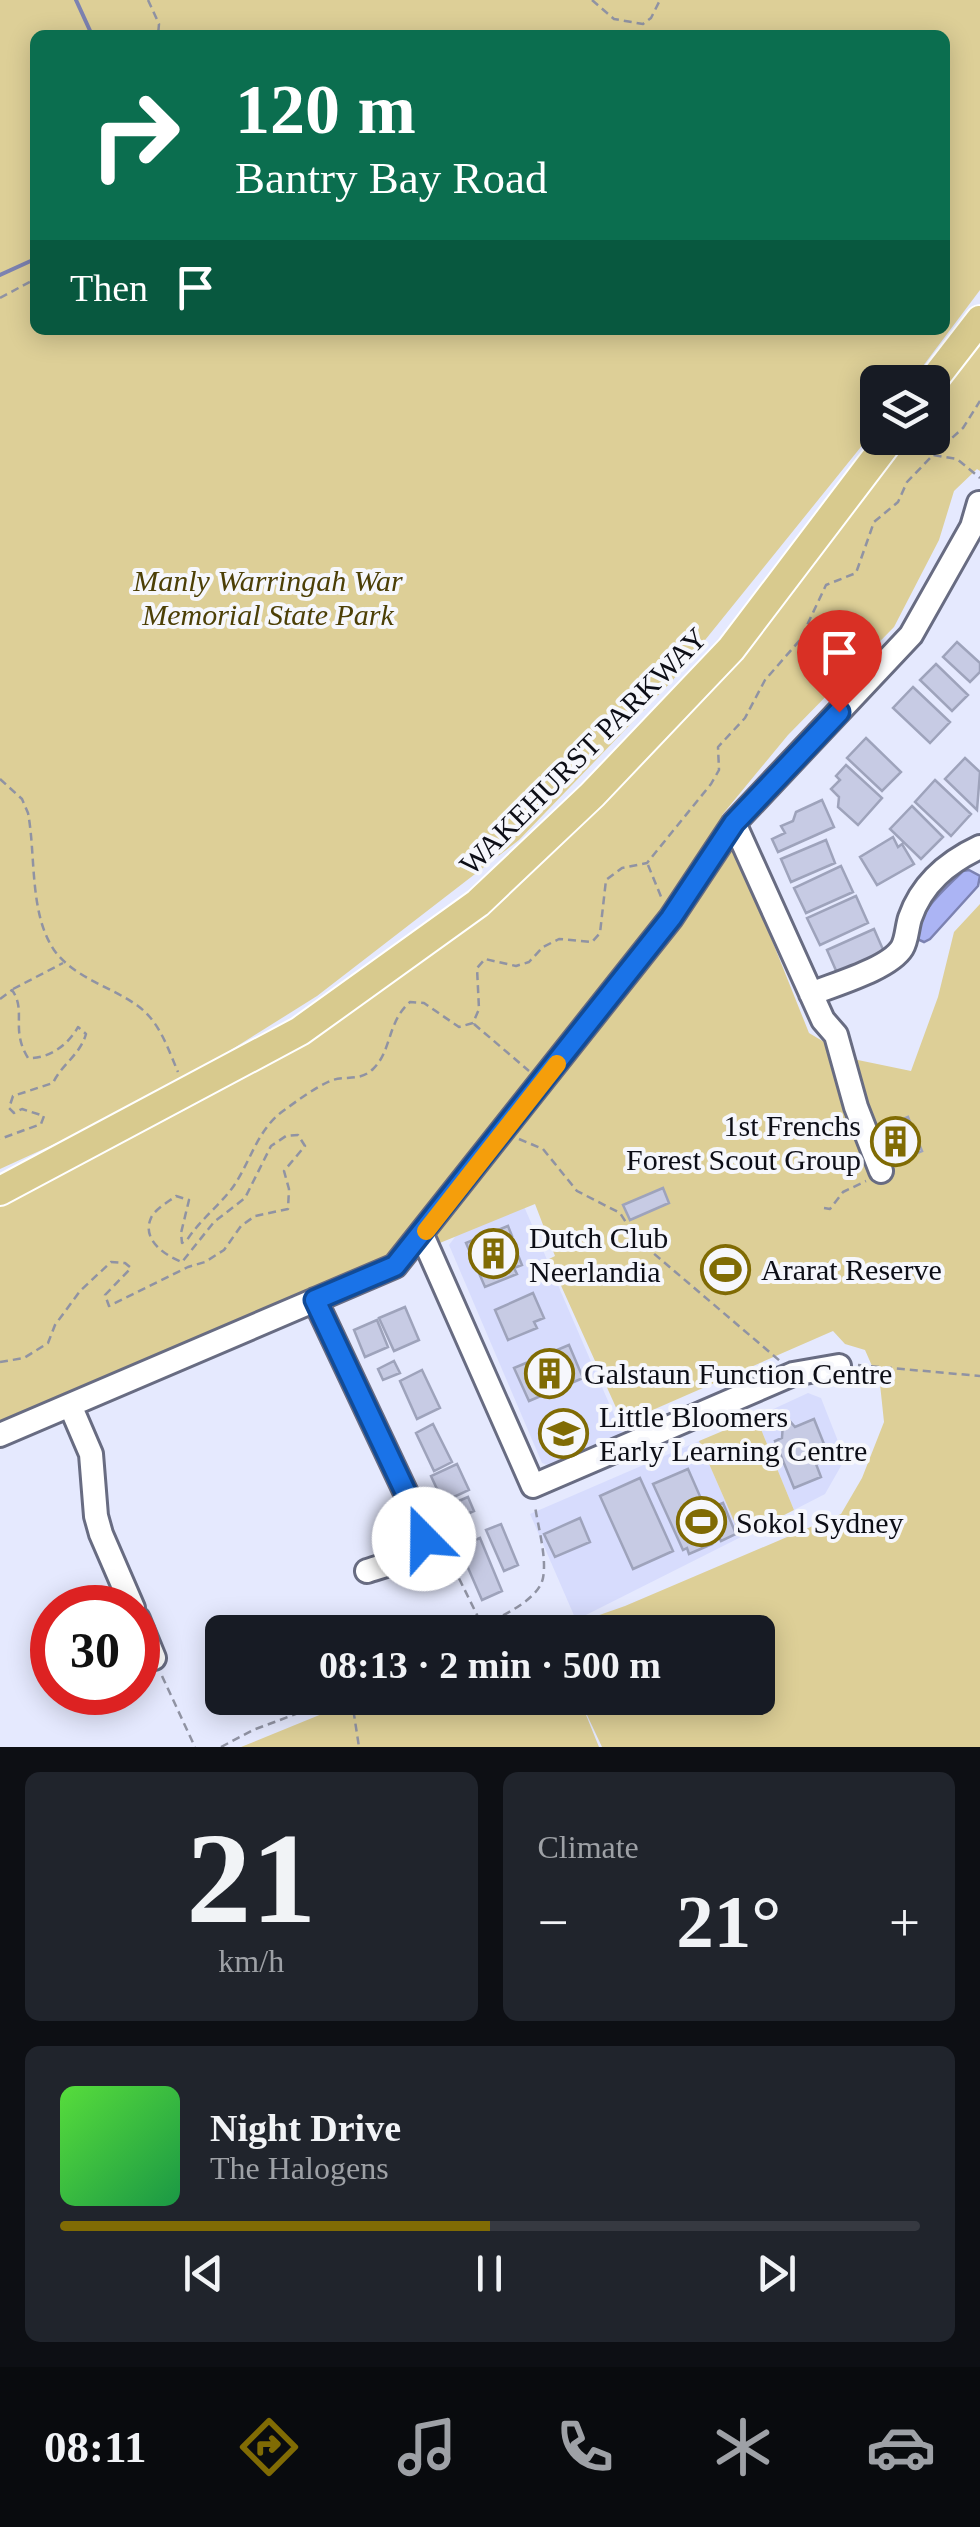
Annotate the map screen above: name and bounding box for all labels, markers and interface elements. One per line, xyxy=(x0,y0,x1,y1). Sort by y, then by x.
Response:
icon: right xyxy=(70,70,200,200)
text: 120 m xyxy=(235,71,416,148)
text: Bantry Bay Road xyxy=(235,153,547,203)
icon: arrive xyxy=(168,260,223,315)
text: Then xyxy=(70,267,148,309)
map controls xyxy=(860,365,950,455)
button: layers xyxy=(860,365,950,455)
park label: Manly Warringah War Memorial State Park xyxy=(132,564,403,631)
pin xyxy=(797,610,882,713)
street label: WAKEHURST PARKWAY xyxy=(453,621,713,881)
icon: arrive xyxy=(812,625,867,680)
place label: 1st Frenchs Forest Scout Group xyxy=(626,1109,861,1176)
building icon: 1st Frenchs Forest Scout Group xyxy=(870,1116,922,1168)
place label: Dutch Club Neerlandia xyxy=(529,1221,668,1288)
building icon: Dutch Club Neerlandia xyxy=(468,1228,520,1280)
sports icon: Ararat Reserve xyxy=(700,1243,752,1295)
place label: Ararat Reserve xyxy=(761,1253,942,1286)
building icon: Galstaun Function Centre xyxy=(523,1347,575,1399)
place label: Galstaun Function Centre xyxy=(584,1357,892,1390)
place label: Little Bloomers Early Learning Centre xyxy=(599,1400,867,1467)
school or university icon: Little Bloomers Early Learning Centre xyxy=(538,1407,590,1459)
position arrow xyxy=(372,1487,476,1591)
sports icon: Sokol Sydney xyxy=(675,1496,727,1548)
place label: Sokol Sydney xyxy=(736,1506,904,1539)
speed limit sign: 30 xyxy=(30,1585,160,1715)
text: 08:13 · 2 min · 500 m xyxy=(319,1644,661,1686)
text: 21 xyxy=(186,1806,316,1950)
text: Climate xyxy=(538,1829,639,1865)
text: 21° xyxy=(676,1880,781,1963)
text: − xyxy=(538,1892,569,1953)
text: + xyxy=(889,1892,920,1953)
text: km/h xyxy=(218,1943,284,1979)
text: Night Drive xyxy=(210,2107,401,2149)
text: The Halogens xyxy=(210,2150,389,2186)
icon: previous xyxy=(176,2246,231,2301)
icon: pause xyxy=(462,2246,517,2301)
icon: next xyxy=(749,2246,804,2301)
icon: directions xyxy=(234,2412,304,2482)
icon: music xyxy=(392,2412,462,2482)
icon: phone xyxy=(550,2412,620,2482)
icon: climate xyxy=(708,2412,778,2482)
icon: car xyxy=(866,2412,936,2482)
text: 08:11 xyxy=(44,2422,146,2472)

